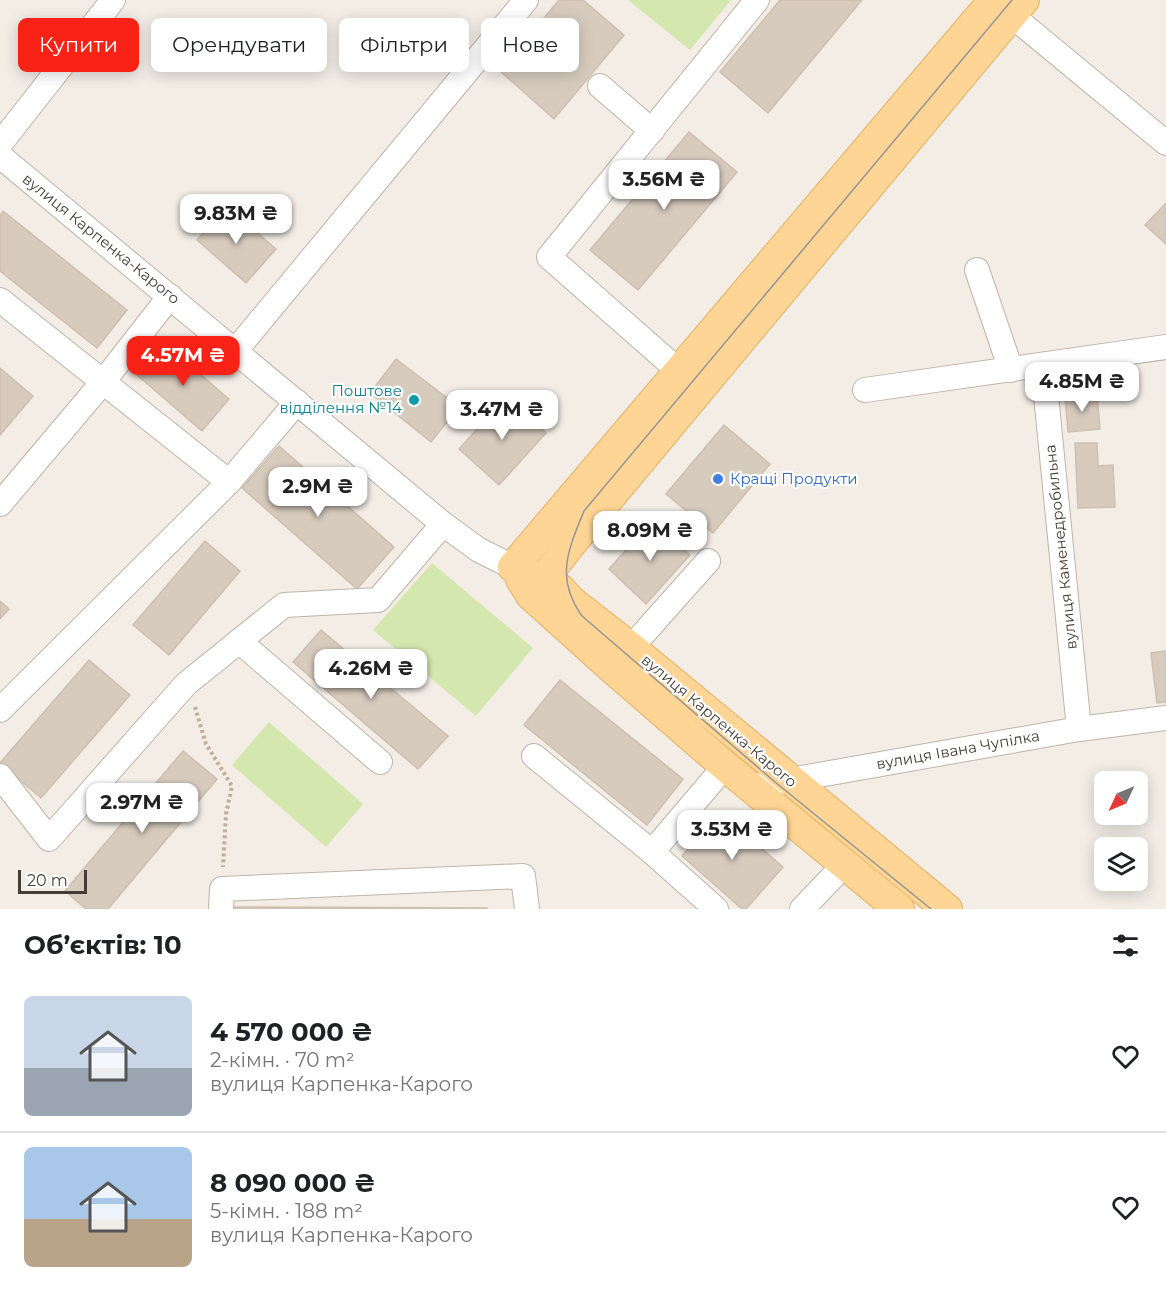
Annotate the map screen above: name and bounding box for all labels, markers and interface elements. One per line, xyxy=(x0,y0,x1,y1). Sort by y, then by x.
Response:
chip: Купити xyxy=(18,18,139,72)
chip: Орендувати xyxy=(151,18,327,72)
chip: Фільтри xyxy=(339,18,469,72)
chip: Нове xyxy=(481,18,579,72)
pin: 3.56M ₴ xyxy=(609,160,719,211)
text: 3.56M ₴ xyxy=(623,167,706,191)
street label: вулиця Карпенка-Карого xyxy=(19,169,184,308)
pin: 9.83M ₴ xyxy=(181,194,291,245)
text: 9.83M ₴ xyxy=(194,201,278,225)
pin: 4.57M ₴ xyxy=(128,336,238,387)
text: 4.57M ₴ xyxy=(141,343,225,367)
pin: 4.85M ₴ xyxy=(1027,362,1137,413)
text: 4.85M ₴ xyxy=(1039,369,1125,393)
place label: Поштове відділення №14 xyxy=(279,381,402,417)
pin: 3.47M ₴ xyxy=(447,390,557,441)
marker: Поштове відділення №14 xyxy=(407,393,421,407)
text: 3.47M ₴ xyxy=(460,397,544,421)
street label: вулиця Каменедробильна xyxy=(1040,444,1081,651)
pin: 2.9M ₴ xyxy=(269,467,367,518)
place label: Кращі Продукти xyxy=(730,469,858,488)
marker: Кращі Продукти xyxy=(711,472,725,486)
text: 2.9M ₴ xyxy=(282,474,354,498)
pin: 8.09M ₴ xyxy=(595,511,705,562)
text: 8.09M ₴ xyxy=(607,518,693,542)
pin: 4.26M ₴ xyxy=(316,649,426,700)
street label: вулиця Карпенка-Карого xyxy=(638,650,801,791)
text: 4.26M ₴ xyxy=(328,656,414,680)
street label: вулиця Івана Чупілка xyxy=(875,726,1041,773)
north arrow xyxy=(1094,771,1148,825)
map controls xyxy=(1094,771,1148,891)
pin: 2.97M ₴ xyxy=(87,783,197,834)
text: 2.97M ₴ xyxy=(100,790,184,814)
pin: 3.53M ₴ xyxy=(677,810,787,861)
text: 3.53M ₴ xyxy=(691,817,773,841)
button: layers xyxy=(1094,837,1148,891)
scale bar xyxy=(18,867,87,894)
text: 20 m xyxy=(27,871,68,890)
text: Об’єктів: 10 xyxy=(24,929,182,961)
icon: filters xyxy=(1109,929,1142,962)
text: 4 570 000 ₴ xyxy=(210,1016,373,1048)
icon: home xyxy=(72,1020,144,1092)
icon: heart xyxy=(1109,1040,1142,1073)
text: 2-кімн. · 70 m² xyxy=(210,1048,355,1072)
text: вулиця Карпенка-Карого xyxy=(210,1072,473,1096)
text: 8 090 000 ₴ xyxy=(210,1167,376,1199)
icon: home xyxy=(72,1171,144,1243)
icon: heart xyxy=(1109,1191,1142,1224)
text: 5-кімн. · 188 m² xyxy=(210,1199,363,1223)
text: вулиця Карпенка-Карого xyxy=(210,1223,473,1247)

